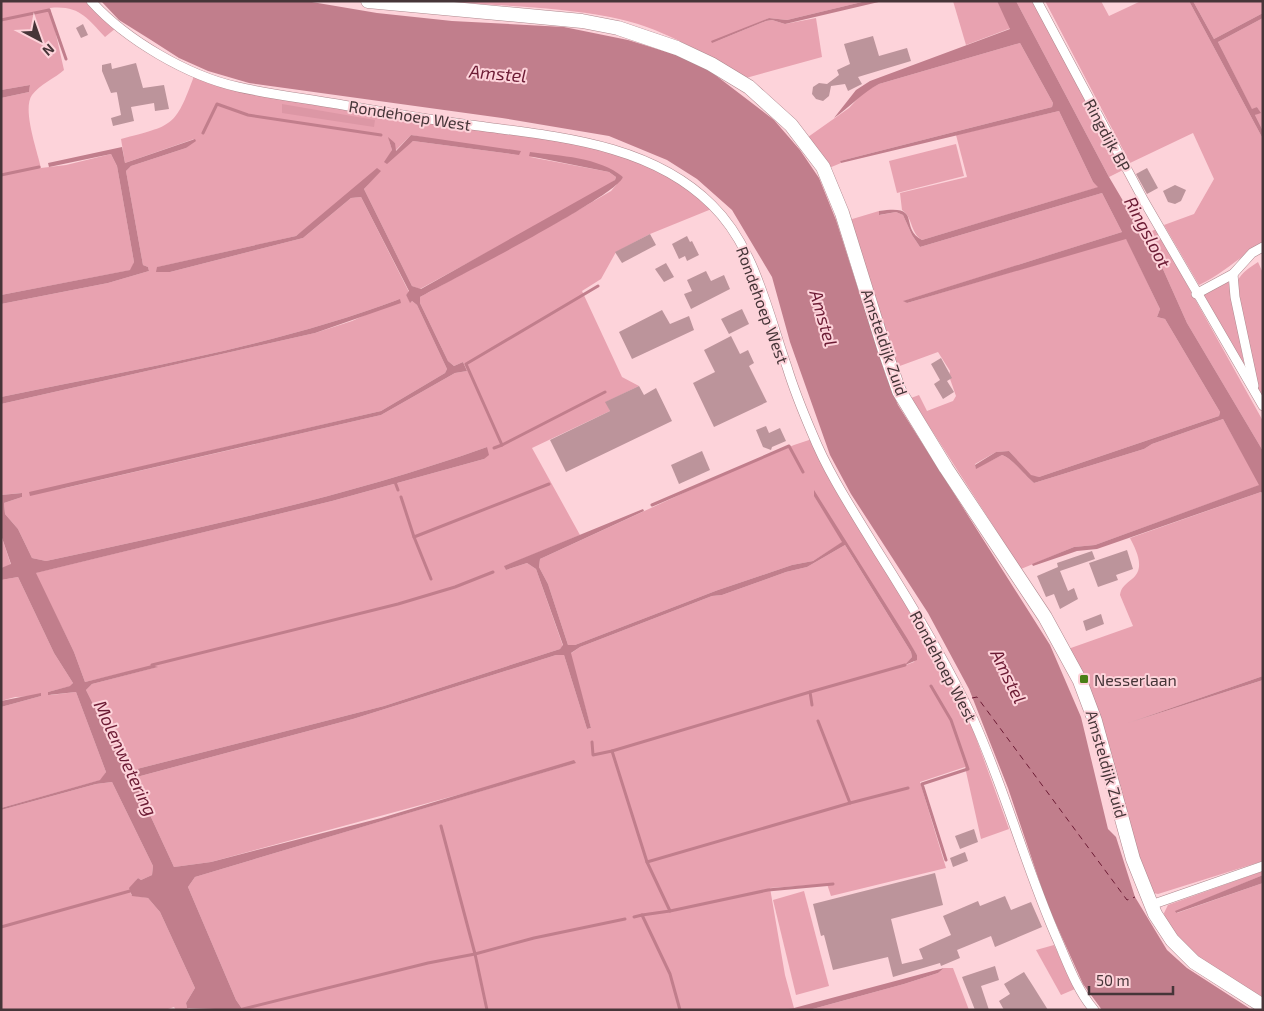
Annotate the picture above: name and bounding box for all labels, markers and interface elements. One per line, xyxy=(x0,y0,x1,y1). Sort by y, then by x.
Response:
north arrow xyxy=(15,15,65,65)
text: N xyxy=(39,40,58,60)
water label: Amstel xyxy=(467,59,528,86)
street label: Ringdijk BP xyxy=(1080,95,1135,175)
street label: Rondehoep West xyxy=(348,96,472,134)
water label: Ringsloot xyxy=(1120,193,1176,272)
street label: Rondehoep West xyxy=(733,244,793,366)
water label: Amstel xyxy=(805,286,843,349)
street label: Amsteldijk Zuid xyxy=(857,286,912,398)
street label: Rondehoep West xyxy=(907,607,981,725)
water label: Amstel xyxy=(986,644,1032,707)
place label: Nesserlaan xyxy=(1094,670,1177,689)
marker: Nesserlaan xyxy=(1078,673,1090,685)
water label: Molenwetering xyxy=(90,697,162,819)
street label: Amsteldijk Zuid xyxy=(1082,708,1132,821)
scale bar xyxy=(1089,964,1173,996)
text: 50 m xyxy=(1096,971,1130,989)

